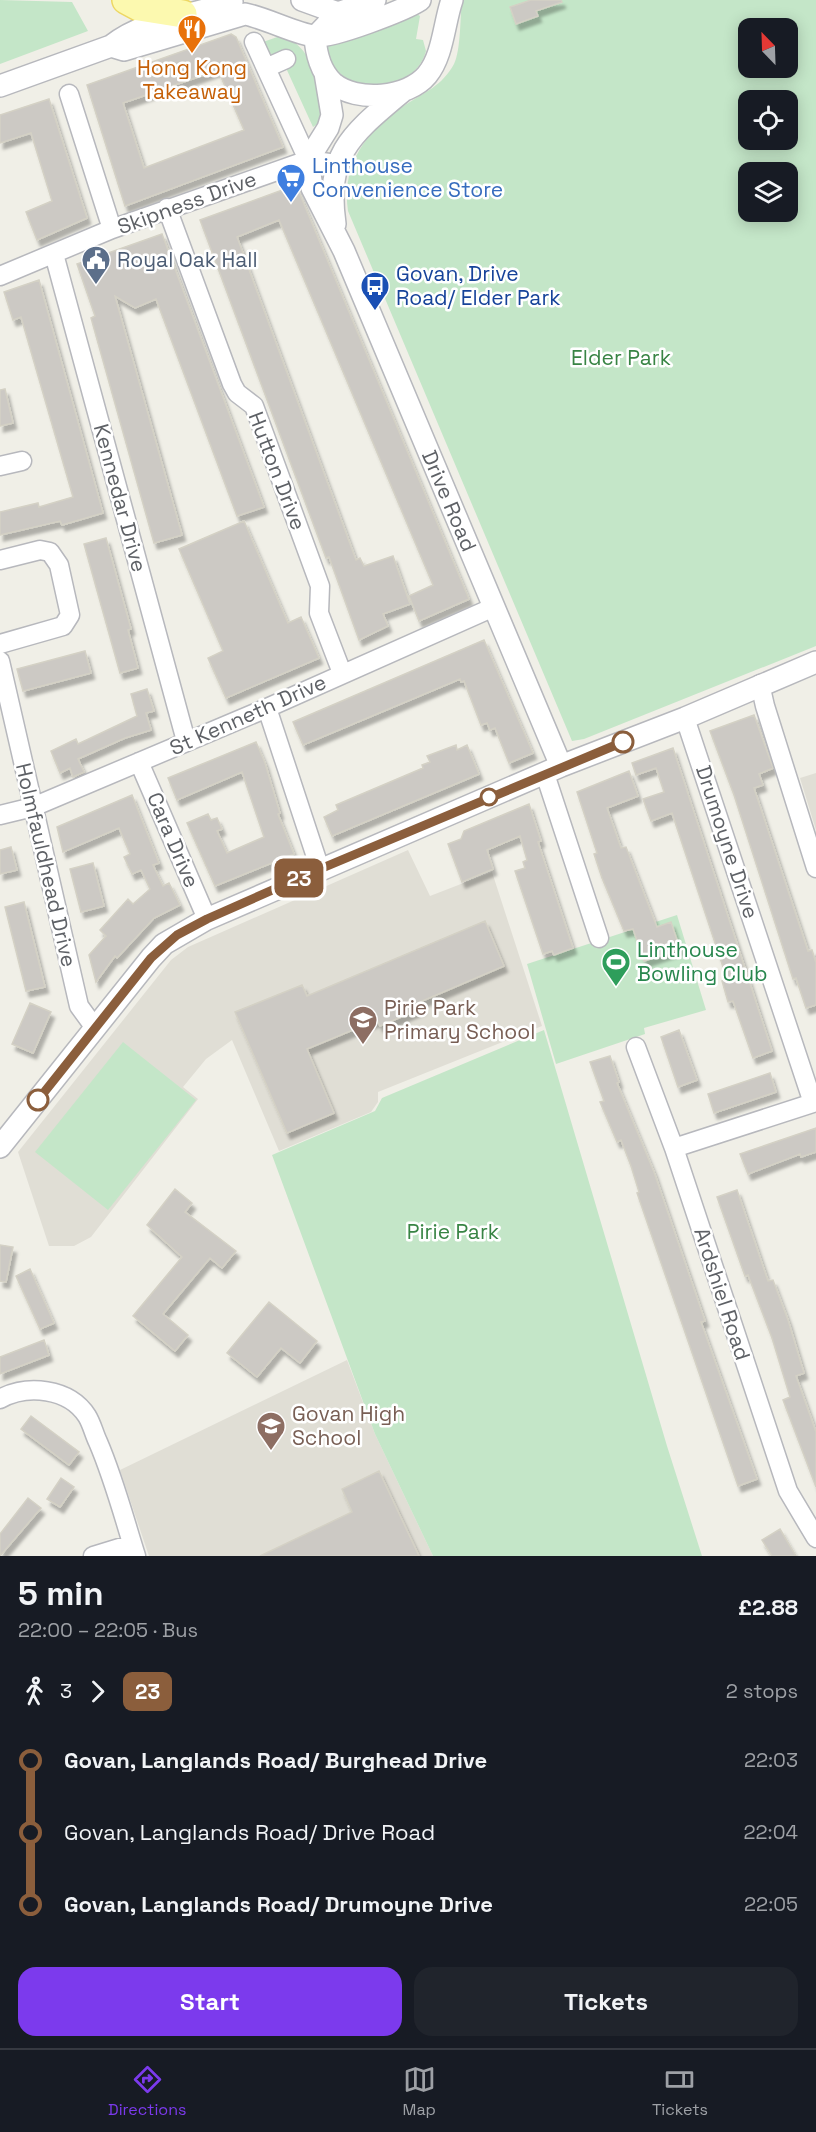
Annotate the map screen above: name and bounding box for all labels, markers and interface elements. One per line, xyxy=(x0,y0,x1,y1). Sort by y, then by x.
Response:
restaurant icon: Hong Kong Takeaway xyxy=(176,13,208,55)
north arrow xyxy=(738,18,798,78)
map controls xyxy=(738,18,798,222)
place label: Hong Kong Takeaway xyxy=(137,54,247,105)
button: locate xyxy=(738,90,798,150)
place label: Linthouse Convenience Store xyxy=(312,152,503,203)
supermarket icon: Linthouse Convenience Store xyxy=(275,162,307,204)
button: layers xyxy=(738,162,798,222)
street label: Skipness Drive xyxy=(114,165,260,240)
public building icon: Royal Oak Hall xyxy=(80,244,112,286)
place label: Royal Oak Hall xyxy=(117,246,258,273)
place label: Govan, Drive Road/ Elder Park xyxy=(396,260,561,311)
bus stop icon: Govan, Drive Road/ Elder Park xyxy=(359,270,391,312)
park label: Elder Park xyxy=(571,344,671,371)
street label: Hutton Drive xyxy=(243,408,312,534)
street label: Kennedar Drive xyxy=(88,421,153,575)
street label: Drive Road xyxy=(416,446,483,555)
street label: St Kenneth Drive xyxy=(165,668,330,761)
unlabelled marker xyxy=(612,731,634,753)
street label: Holmfauldhead Drive xyxy=(10,760,83,969)
street label: Drumoyne Drive xyxy=(690,762,765,922)
street label: Cara Drive xyxy=(141,788,206,892)
unlabelled marker xyxy=(480,788,498,806)
line badge: 23 xyxy=(272,858,326,898)
text: 23 xyxy=(286,865,312,892)
place label: Linthouse Bowling Club xyxy=(637,936,768,987)
sports icon: Linthouse Bowling Club xyxy=(600,946,632,988)
place label: Pirie Park Primary School xyxy=(384,994,535,1045)
school or university icon: Pirie Park Primary School xyxy=(347,1004,379,1046)
unlabelled marker xyxy=(27,1089,49,1111)
park label: Pirie Park xyxy=(407,1218,499,1245)
street label: Ardshiel Road xyxy=(688,1224,757,1364)
place label: Govan High School xyxy=(292,1400,405,1451)
school or university icon: Govan High School xyxy=(255,1410,287,1452)
text: 5 min xyxy=(18,1573,103,1615)
text: £2.88 xyxy=(738,1593,798,1621)
text: 22:00 – 22:05 · Bus xyxy=(18,1617,198,1643)
icon: walk xyxy=(18,1675,51,1708)
icon: forward xyxy=(81,1675,114,1708)
text: 3 xyxy=(60,1678,72,1704)
text: 23 xyxy=(135,1678,160,1705)
text: 2 stops xyxy=(726,1678,798,1704)
text: Govan, Langlands Road/ Burghead Drive xyxy=(64,1746,487,1774)
text: 22:03 xyxy=(744,1747,798,1773)
text: Govan, Langlands Road/ Drive Road xyxy=(64,1818,435,1846)
text: 22:04 xyxy=(744,1819,798,1845)
text: Govan, Langlands Road/ Drumoyne Drive xyxy=(64,1890,493,1918)
text: 22:05 xyxy=(744,1891,798,1917)
button: Start xyxy=(18,1967,402,2036)
button: Tickets xyxy=(414,1967,798,2036)
tab: Directions xyxy=(108,2063,186,2120)
tab: Map xyxy=(403,2063,436,2120)
tab: Tickets xyxy=(652,2063,708,2120)

